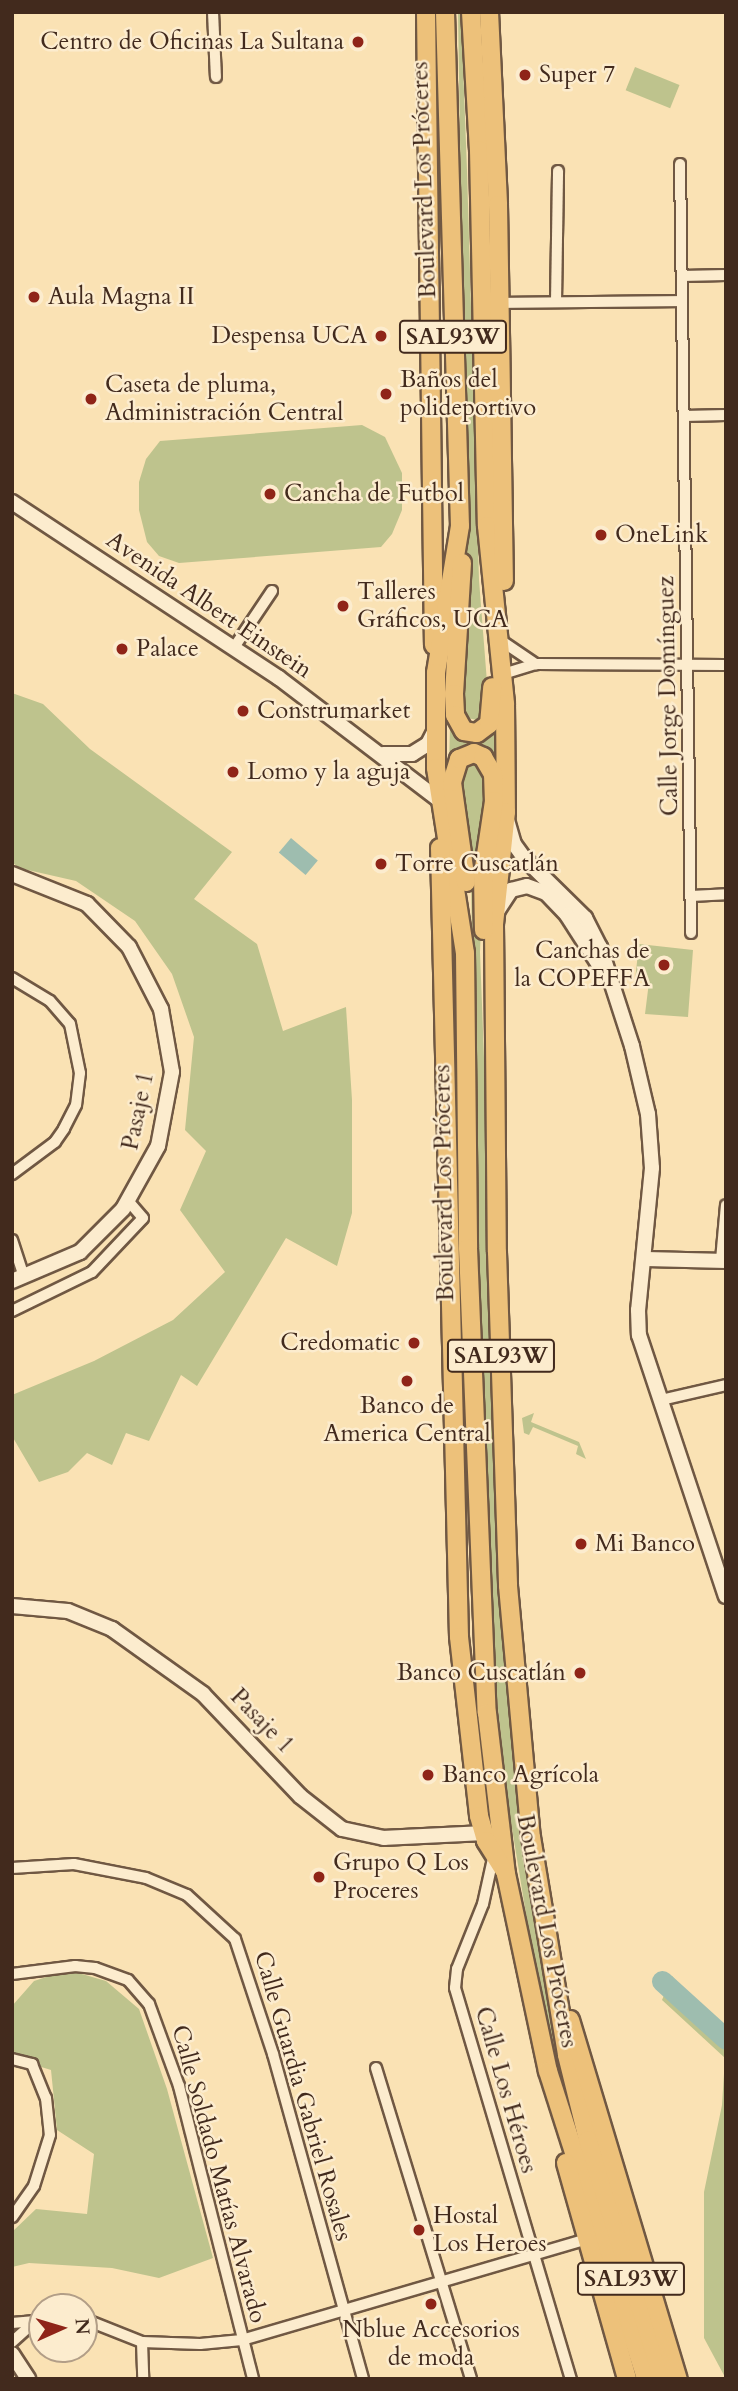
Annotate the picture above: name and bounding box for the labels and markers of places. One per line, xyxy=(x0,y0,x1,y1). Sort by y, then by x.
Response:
place label: Centro de Oficinas La Sultana xyxy=(40,28,344,56)
marker: Centro de Oficinas La Sultana xyxy=(350,34,366,50)
place label: Super 7 xyxy=(539,61,615,89)
marker: Super 7 xyxy=(517,67,533,83)
place label: Aula Magna II xyxy=(48,283,194,311)
marker: Aula Magna II xyxy=(26,289,42,305)
place label: Despensa UCA xyxy=(211,322,367,350)
marker: Despensa UCA xyxy=(373,328,389,344)
place label: Baños del polideportivo xyxy=(400,366,536,422)
place label: Caseta de pluma, Administración Central xyxy=(105,371,343,427)
marker: Baños del polideportivo xyxy=(378,386,394,402)
marker: Caseta de pluma, Administración Central xyxy=(83,391,99,407)
place label: Cancha de Futbol xyxy=(284,480,464,508)
marker: Cancha de Futbol xyxy=(262,486,278,502)
place label: OneLink xyxy=(615,521,708,549)
marker: OneLink xyxy=(593,527,609,543)
place label: Talleres Gráficos, UCA xyxy=(357,578,508,634)
marker: Talleres Gráficos, UCA xyxy=(335,598,351,614)
place label: Palace xyxy=(136,635,199,663)
marker: Palace xyxy=(114,641,130,657)
place label: Construmarket xyxy=(257,697,410,725)
marker: Construmarket xyxy=(235,703,251,719)
place label: Lomo y la aguja xyxy=(247,758,410,786)
marker: Lomo y la aguja xyxy=(225,764,241,780)
place label: Torre Cuscatlán xyxy=(395,850,559,878)
marker: Torre Cuscatlán xyxy=(373,856,389,872)
place label: Canchas de la COPEFFA xyxy=(515,937,650,993)
marker: Canchas de la COPEFFA xyxy=(656,957,672,973)
place label: Credomatic xyxy=(280,1329,400,1357)
marker: Credomatic xyxy=(406,1335,422,1351)
marker: Banco de America Central xyxy=(399,1373,415,1389)
place label: Banco de America Central xyxy=(323,1392,491,1448)
place label: Mi Banco xyxy=(595,1530,695,1558)
marker: Mi Banco xyxy=(573,1536,589,1552)
place label: Banco Cuscatlán xyxy=(397,1659,566,1687)
marker: Banco Cuscatlán xyxy=(572,1665,588,1681)
place label: Banco Agrícola xyxy=(442,1761,599,1789)
marker: Banco Agrícola xyxy=(420,1767,436,1783)
place label: Grupo Q Los Proceres xyxy=(333,1849,469,1905)
marker: Grupo Q Los Proceres xyxy=(311,1869,327,1885)
place label: Hostal Los Heroes xyxy=(433,2202,547,2258)
marker: Hostal Los Heroes xyxy=(411,2222,427,2238)
marker: Nblue Accesorios de moda xyxy=(423,2296,439,2312)
place label: Nblue Accesorios de moda xyxy=(342,2316,520,2372)

